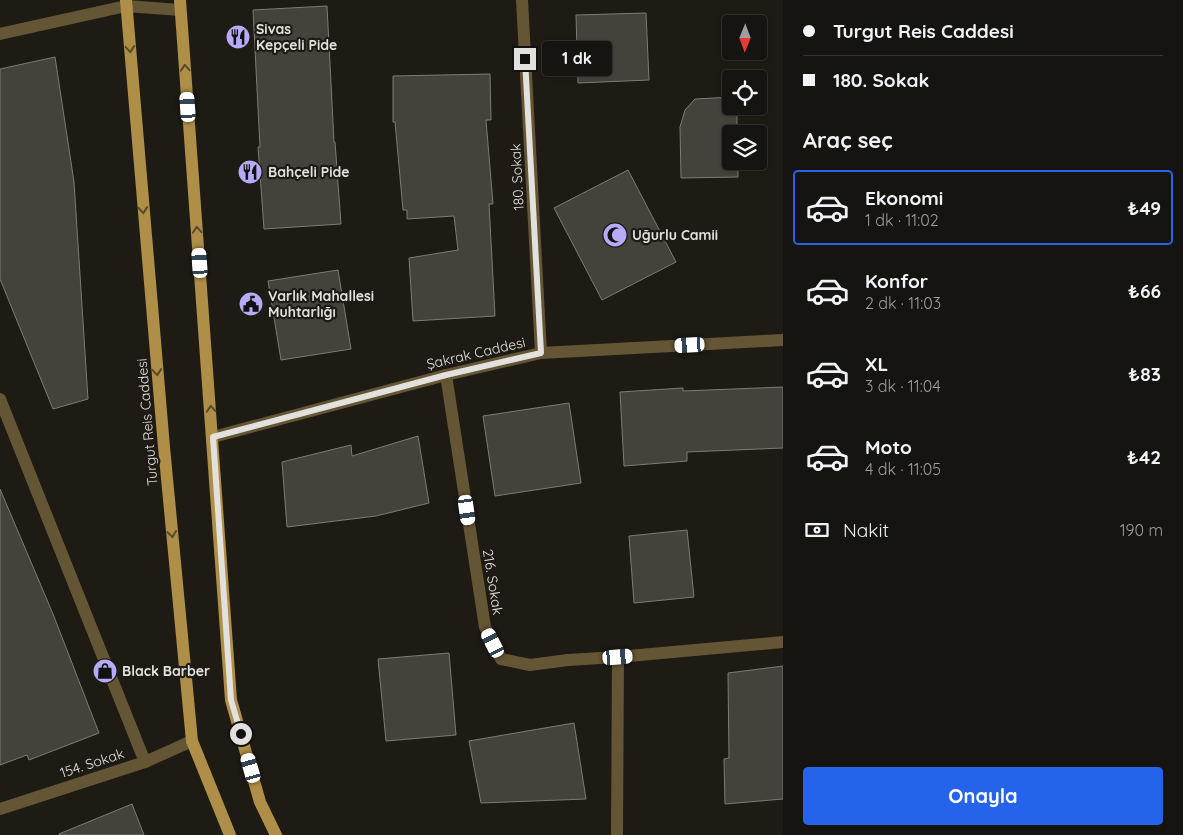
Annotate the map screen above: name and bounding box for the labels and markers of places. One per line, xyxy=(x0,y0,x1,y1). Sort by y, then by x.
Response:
place label: Sivas Kepçeli Pide xyxy=(256,20,337,54)
restaurant icon: Sivas Kepçeli Pide xyxy=(225,24,251,50)
restaurant icon: Bahçeli Pide xyxy=(237,159,263,185)
place label: Bahçeli Pide xyxy=(268,163,350,181)
mosque icon: Uğurlu Camii xyxy=(602,222,628,248)
place label: Uğurlu Camii xyxy=(632,226,718,244)
place label: Varlık Mahallesi Muhtarlığı xyxy=(268,287,374,321)
public building icon: Varlık Mahallesi Muhtarlığı xyxy=(238,291,264,317)
shop icon: Black Barber xyxy=(92,658,118,684)
place label: Black Barber xyxy=(122,662,210,680)

